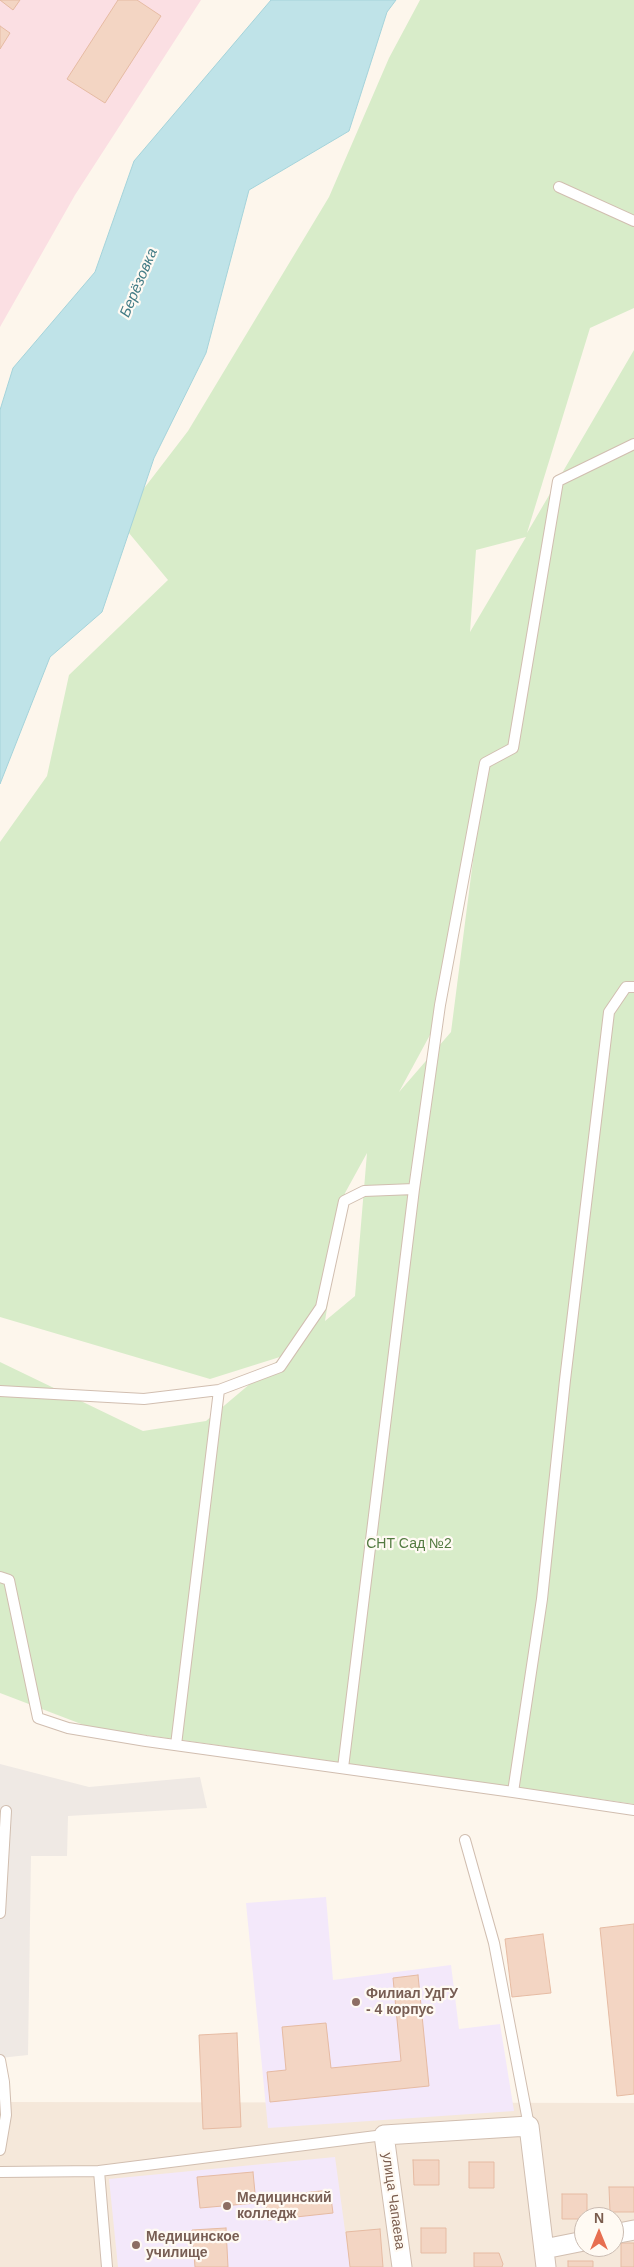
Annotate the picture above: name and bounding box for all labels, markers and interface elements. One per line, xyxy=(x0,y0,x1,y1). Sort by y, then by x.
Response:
water label: Берёзовка xyxy=(116,246,162,320)
park label: СНТ Сад №2 xyxy=(366,1536,452,1552)
place label: Филиал УдГУ - 4 корпус xyxy=(366,1986,458,2018)
marker: Филиал УдГУ - 4 корпус xyxy=(350,1996,362,2008)
street label: улица Чапаева xyxy=(378,2151,408,2251)
place label: Медицинский колледж xyxy=(237,2190,332,2222)
marker: Медицинский колледж xyxy=(221,2200,233,2212)
north arrow xyxy=(574,2207,624,2257)
text: N xyxy=(594,2210,604,2226)
place label: Медицинское училище xyxy=(146,2229,240,2262)
marker: Медицинское училище xyxy=(130,2239,142,2251)

